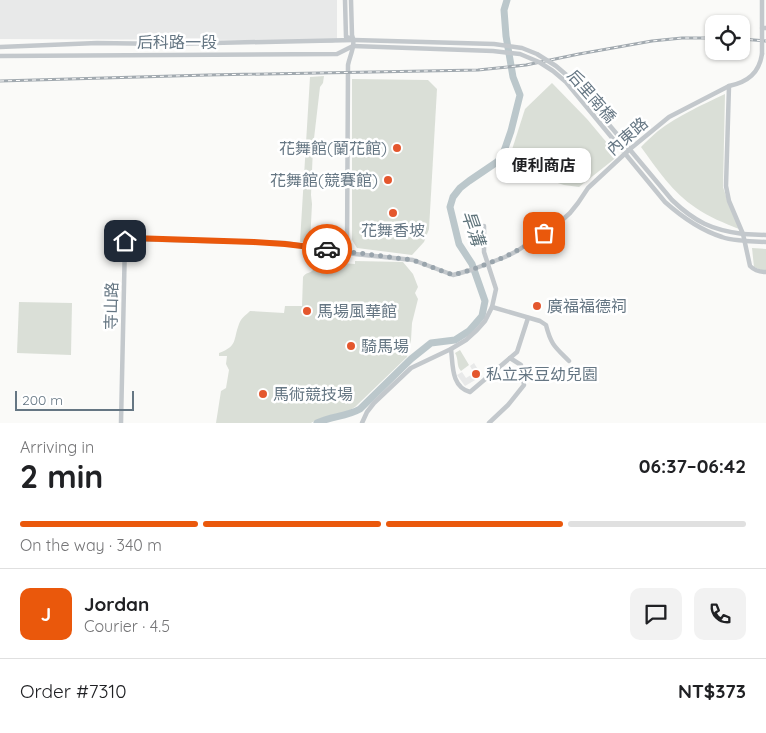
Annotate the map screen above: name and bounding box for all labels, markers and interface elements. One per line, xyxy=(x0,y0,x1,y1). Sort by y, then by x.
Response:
map controls xyxy=(705,15,750,60)
button: locate xyxy=(705,15,750,60)
street label: 后科路一段 xyxy=(137,32,217,52)
street label: 后里南橋 xyxy=(563,65,621,127)
street label: 內東路 xyxy=(602,113,652,159)
place label: 花舞館(蘭花館) xyxy=(279,138,387,158)
marker: 花舞館(蘭花館) xyxy=(391,142,403,154)
callout: 便利商店 xyxy=(496,148,592,183)
text: 便利商店 xyxy=(511,155,576,175)
place label: 花舞館(競賽館) xyxy=(270,170,378,190)
marker: 花舞館(競賽館) xyxy=(382,174,394,186)
marker: 花舞香坡 xyxy=(387,207,399,219)
water label: 旱溝 xyxy=(457,207,491,251)
pin xyxy=(523,212,565,254)
icon: bag xyxy=(530,219,558,247)
pin xyxy=(104,220,146,262)
place label: 花舞香坡 xyxy=(361,220,425,240)
courier xyxy=(302,224,352,274)
icon: home xyxy=(111,227,139,255)
icon: car xyxy=(313,235,341,263)
street label: 寺山路 xyxy=(101,282,121,330)
place label: 廣福福德祠 xyxy=(547,296,627,316)
marker: 廣福福德祠 xyxy=(531,300,543,312)
place label: 馬場風華館 xyxy=(317,301,397,321)
marker: 馬場風華館 xyxy=(301,305,313,317)
place label: 騎馬場 xyxy=(361,336,409,356)
marker: 騎馬場 xyxy=(345,340,357,352)
place label: 私立采豆幼兒園 xyxy=(486,364,598,384)
marker: 私立采豆幼兒園 xyxy=(470,368,482,380)
place label: 馬術競技場 xyxy=(273,384,353,404)
scale bar xyxy=(15,388,134,411)
marker: 馬術競技場 xyxy=(257,388,269,400)
text: 200 m xyxy=(22,391,63,409)
text: Arriving in xyxy=(20,437,94,457)
text: 06:37–06:42 xyxy=(639,454,746,478)
text: 2 min xyxy=(20,456,103,496)
text: On the way · 340 m xyxy=(20,535,162,555)
button: chat xyxy=(630,588,682,640)
button: phone xyxy=(694,588,746,640)
text: Jordan xyxy=(84,592,149,616)
text: J xyxy=(41,602,51,626)
text: Courier · 4.5 xyxy=(84,616,170,636)
text: Order #7310 xyxy=(20,679,127,703)
text: NT$373 xyxy=(678,679,746,703)

